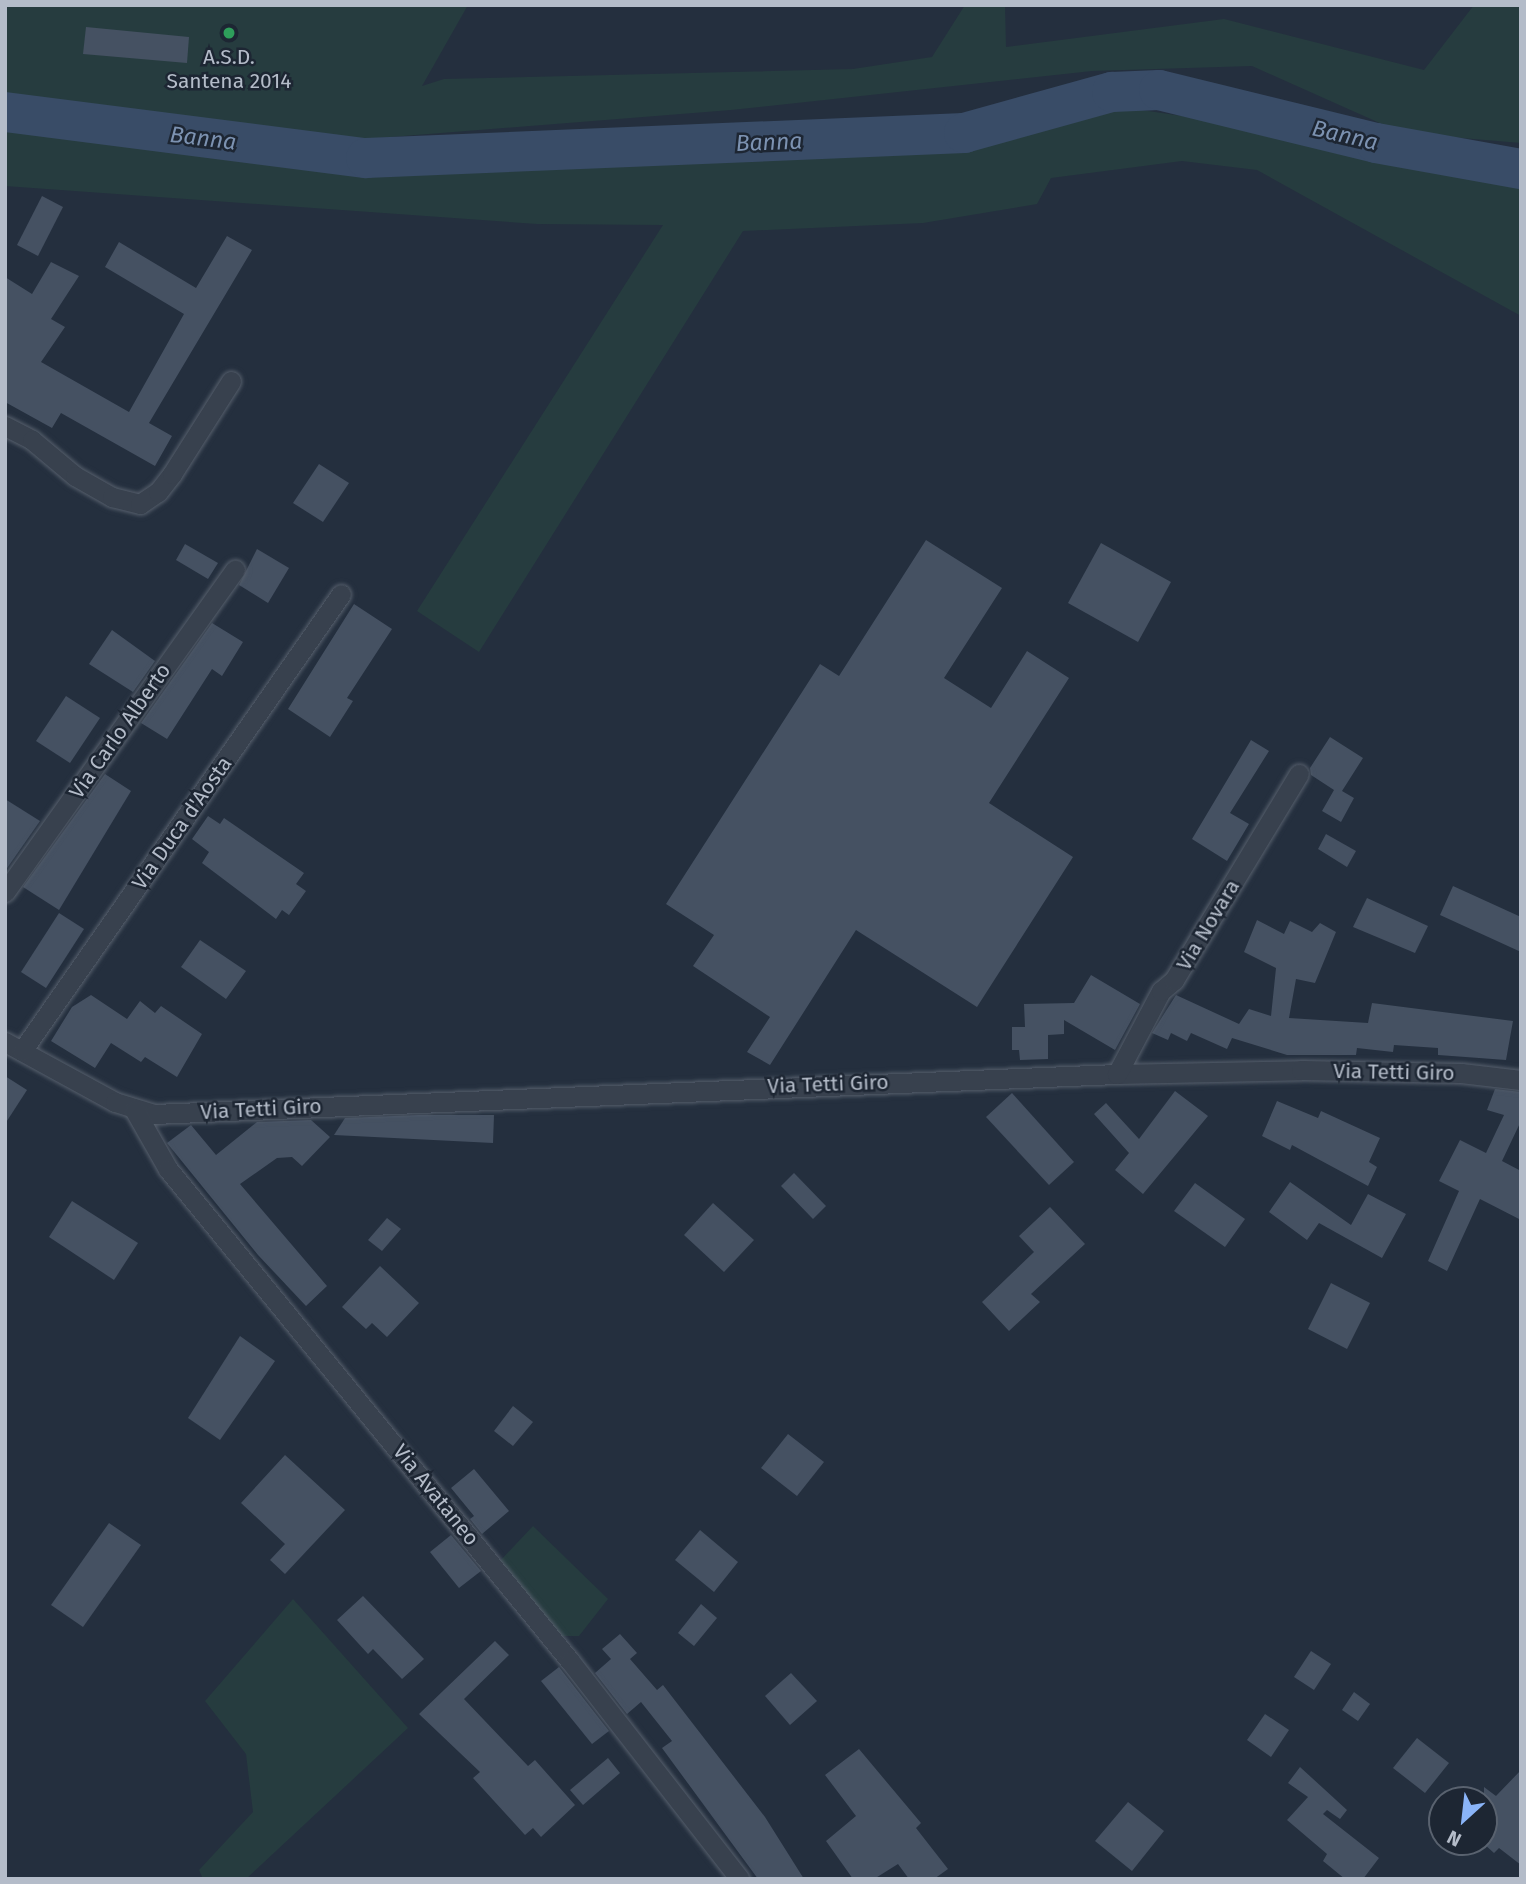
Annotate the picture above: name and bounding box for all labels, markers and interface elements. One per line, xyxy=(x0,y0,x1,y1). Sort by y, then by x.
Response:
marker: A.S.D. Santena 2014 xyxy=(221,25,237,41)
place label: A.S.D. Santena 2014 xyxy=(166,44,292,94)
water label: Banna xyxy=(1309,114,1381,156)
water label: Banna xyxy=(168,120,238,156)
water label: Banna xyxy=(735,127,803,157)
street label: Via Carlo Alberto xyxy=(64,659,176,803)
street label: Via Duca d'Aosta xyxy=(127,752,237,894)
street label: Via Novara xyxy=(1171,875,1245,975)
street label: Via Tetti Giro xyxy=(1333,1058,1455,1086)
street label: Via Tetti Giro xyxy=(767,1069,889,1099)
street label: Via Tetti Giro xyxy=(200,1093,322,1125)
street label: Via Avataneo xyxy=(388,1439,484,1551)
north arrow xyxy=(1428,1786,1498,1856)
text: N xyxy=(1443,1825,1465,1851)

